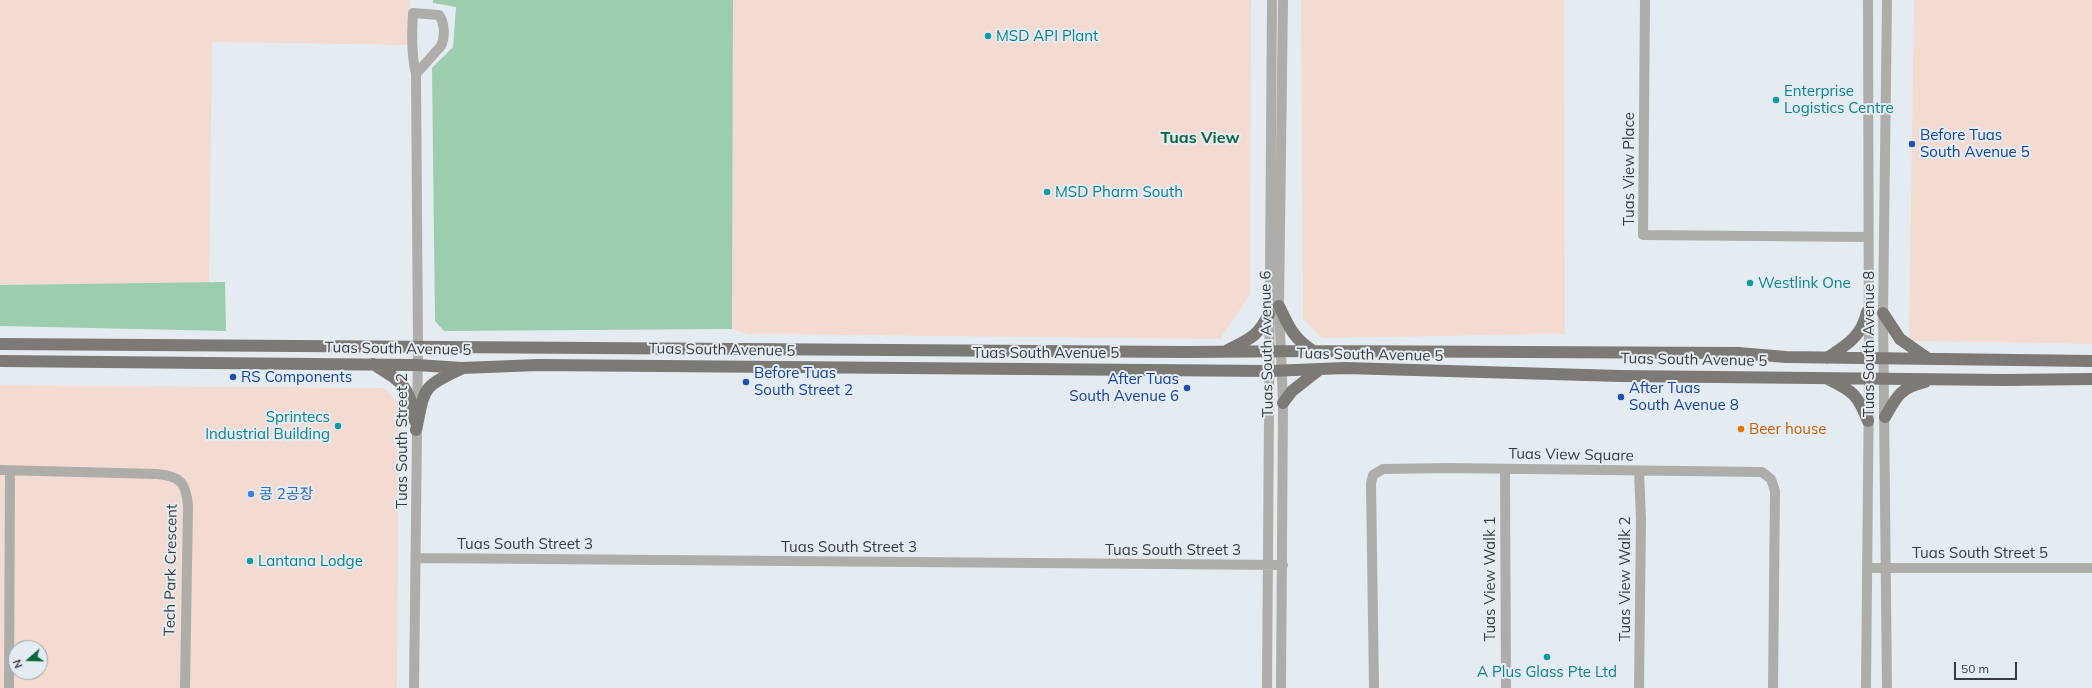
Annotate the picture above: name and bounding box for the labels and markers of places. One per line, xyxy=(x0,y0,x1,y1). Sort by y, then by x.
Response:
place label: MSD API Plant xyxy=(996,27,1098,45)
marker: MSD API Plant xyxy=(983,31,993,41)
place label: Enterprise Logistics Centre xyxy=(1784,82,1894,117)
marker: Enterprise Logistics Centre xyxy=(1771,95,1781,105)
place label: Before Tuas South Avenue 5 xyxy=(1920,126,2030,161)
marker: Before Tuas South Avenue 5 xyxy=(1907,139,1917,149)
place label: MSD Pharm South xyxy=(1055,183,1183,201)
marker: MSD Pharm South xyxy=(1042,187,1052,197)
place label: Westlink One xyxy=(1758,274,1851,292)
marker: Westlink One xyxy=(1745,278,1755,288)
place label: Before Tuas South Street 2 xyxy=(754,364,853,399)
place label: RS Components xyxy=(241,368,352,386)
place label: After Tuas South Avenue 6 xyxy=(1069,370,1179,405)
marker: RS Components xyxy=(228,372,238,382)
marker: Before Tuas South Street 2 xyxy=(741,377,751,387)
place label: After Tuas South Avenue 8 xyxy=(1629,379,1739,414)
marker: After Tuas South Avenue 6 xyxy=(1182,383,1192,393)
marker: After Tuas South Avenue 8 xyxy=(1616,392,1626,402)
place label: Sprintecs Industrial Building xyxy=(205,408,330,443)
place label: Beer house xyxy=(1749,420,1826,438)
marker: Sprintecs Industrial Building xyxy=(333,421,343,431)
marker: Beer house xyxy=(1736,424,1746,434)
place label: 콩 2공장 xyxy=(259,485,313,503)
marker: 콩 2공장 xyxy=(246,489,256,499)
place label: Lantana Lodge xyxy=(258,552,363,570)
marker: Lantana Lodge xyxy=(245,556,255,566)
marker: A Plus Glass Pte Ltd xyxy=(1542,652,1552,662)
place label: A Plus Glass Pte Ltd xyxy=(1477,663,1617,681)

